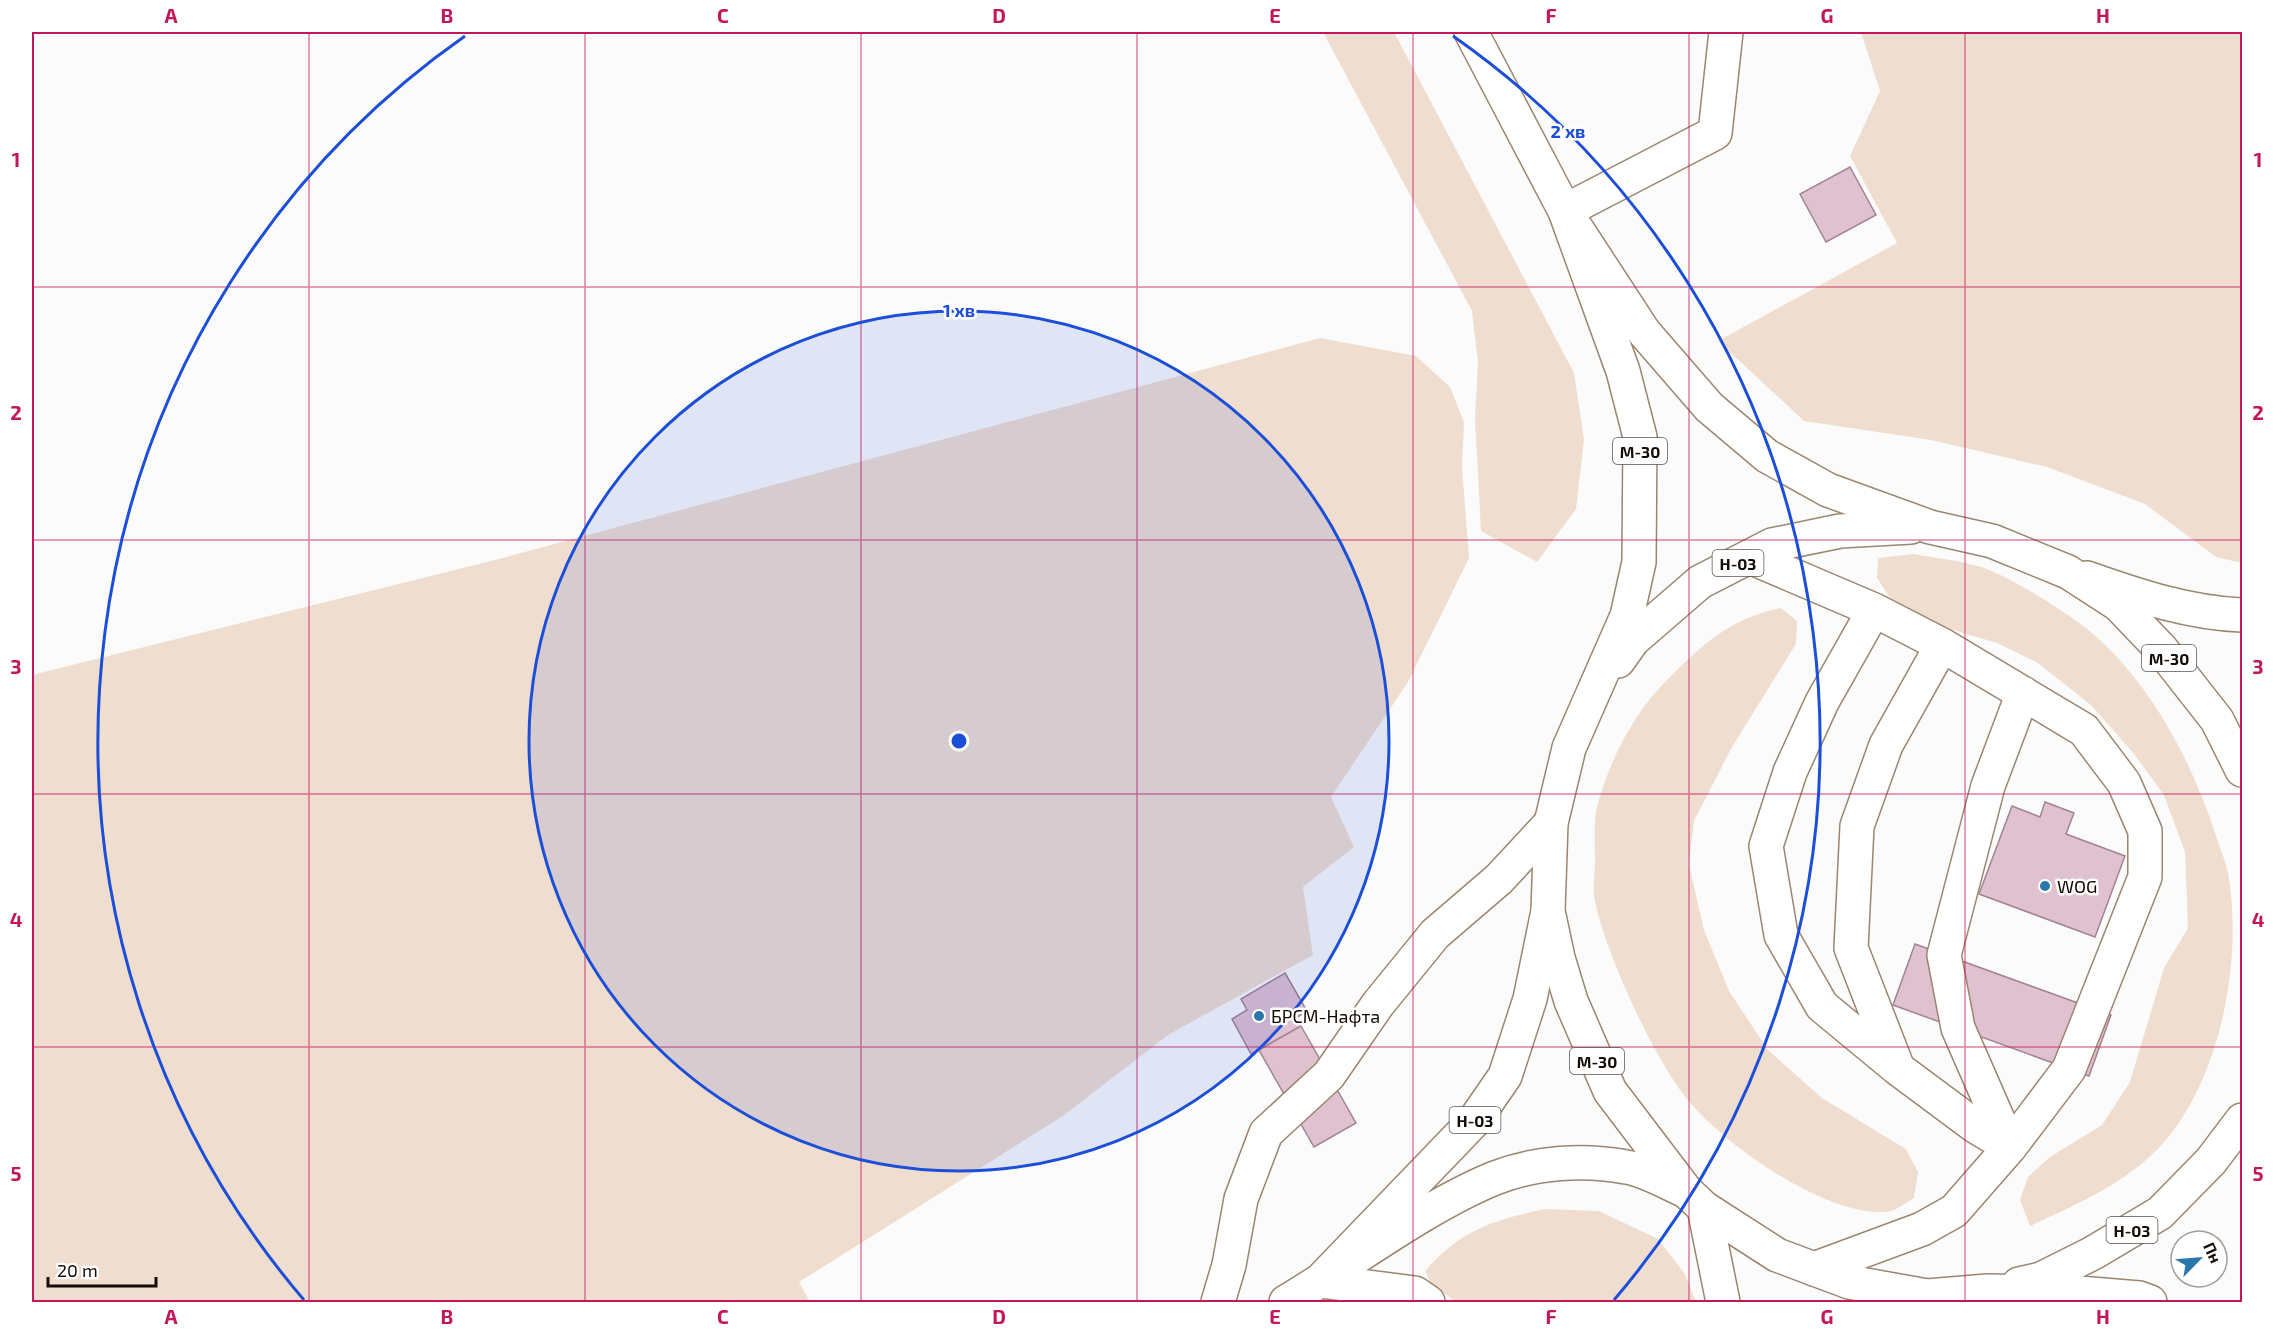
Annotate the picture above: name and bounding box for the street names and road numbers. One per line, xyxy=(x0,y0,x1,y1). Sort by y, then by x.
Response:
road number: М-30 xyxy=(1613,438,1667,464)
road number: Н-03 xyxy=(1712,550,1764,576)
road number: М-30 xyxy=(2142,645,2196,671)
road number: М-30 xyxy=(1570,1048,1624,1074)
road number: Н-03 xyxy=(1450,1107,1500,1133)
road number: Н-03 xyxy=(2106,1217,2158,1243)

